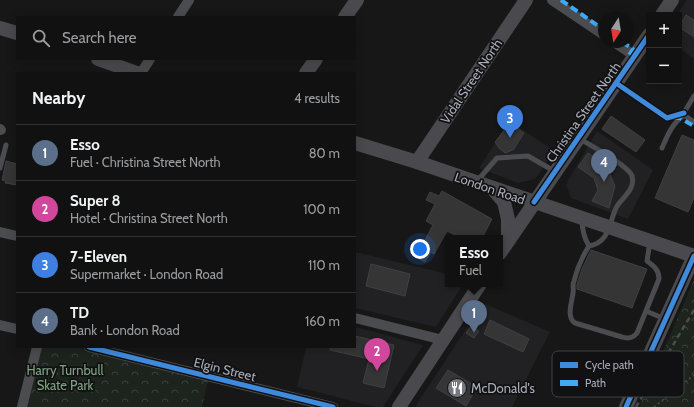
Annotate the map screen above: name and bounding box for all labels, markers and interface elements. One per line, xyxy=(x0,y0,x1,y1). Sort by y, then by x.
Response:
north arrow xyxy=(598,12,634,48)
map controls xyxy=(646,12,682,84)
button: + xyxy=(646,12,682,48)
search box xyxy=(16,16,356,60)
icon: search xyxy=(30,27,52,49)
text: Search here xyxy=(62,29,137,47)
street label: Vidal Street North xyxy=(437,36,505,126)
button: − xyxy=(646,48,682,84)
street label: Christina Street North xyxy=(542,59,624,165)
text: Nearby xyxy=(32,88,85,108)
text: 4 results xyxy=(294,90,340,106)
pin: 3 xyxy=(497,105,523,138)
text: Esso xyxy=(70,136,100,154)
text: 1 xyxy=(43,145,47,161)
text: 80 m xyxy=(309,145,340,161)
pin: 4 xyxy=(591,149,617,182)
text: Fuel · Christina Street North xyxy=(70,154,221,170)
street label: London Road xyxy=(453,168,527,208)
text: Super 8 xyxy=(70,192,121,210)
text: 2 xyxy=(42,201,48,217)
text: 100 m xyxy=(303,201,340,217)
text: Hotel · Christina Street North xyxy=(70,210,228,226)
popup xyxy=(445,235,503,287)
your location xyxy=(410,239,430,259)
text: Esso xyxy=(459,244,489,262)
text: 7-Eleven xyxy=(70,248,127,266)
text: 3 xyxy=(41,257,49,273)
text: 110 m xyxy=(308,257,340,273)
text: Fuel xyxy=(459,262,482,278)
text: Supermarket · London Road xyxy=(70,266,223,282)
pin: 1 xyxy=(461,300,487,333)
text: TD xyxy=(70,304,89,322)
text: 4 xyxy=(41,313,49,329)
text: 160 m xyxy=(305,313,340,329)
text: Bank · London Road xyxy=(70,322,180,338)
pin: 2 xyxy=(364,338,390,371)
legend xyxy=(552,351,684,397)
street label: Elgin Street xyxy=(192,354,258,385)
text: Cycle path xyxy=(585,358,634,372)
park label: Harry Turnbull Skate Park xyxy=(26,362,104,393)
text: Path xyxy=(585,376,606,390)
restaurant icon: McDonald's xyxy=(446,377,468,399)
place label: McDonald's xyxy=(471,380,536,396)

